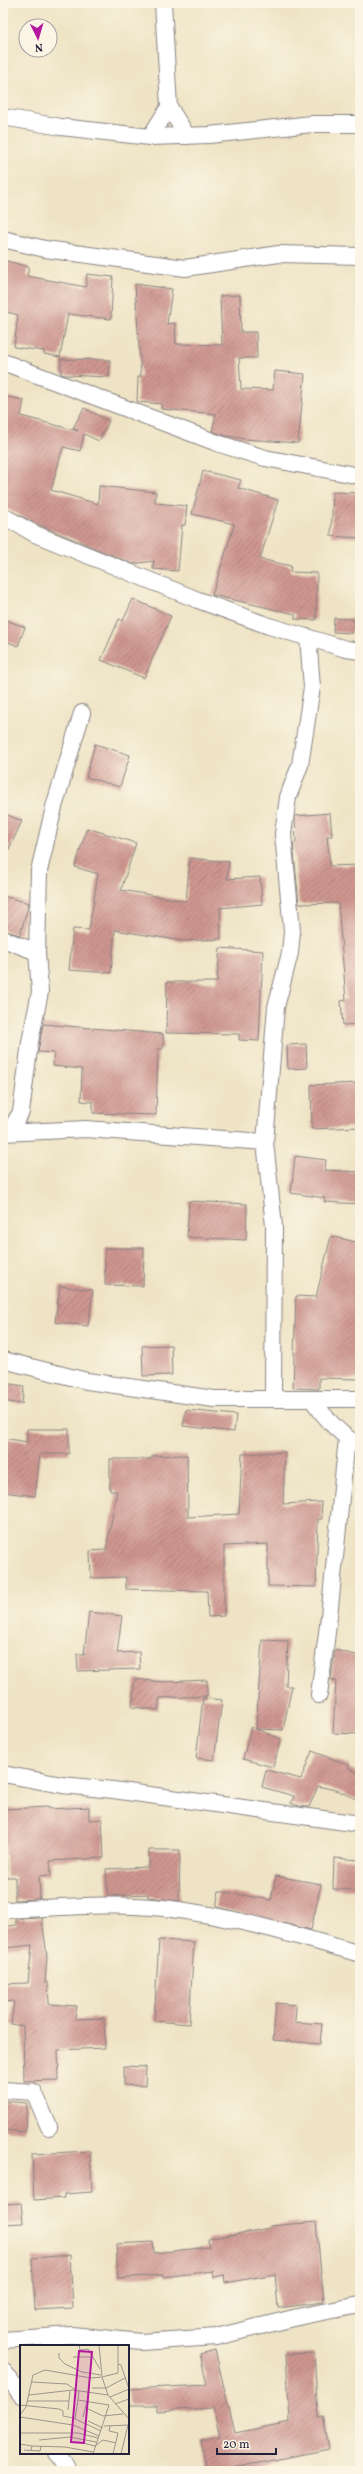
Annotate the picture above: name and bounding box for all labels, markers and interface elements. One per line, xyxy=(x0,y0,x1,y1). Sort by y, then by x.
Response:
north arrow xyxy=(18,18,58,58)
text: N xyxy=(34,39,43,54)
inset map xyxy=(20,2345,129,2454)
scale bar xyxy=(217,2430,276,2456)
text: 20 m xyxy=(223,2437,250,2453)

